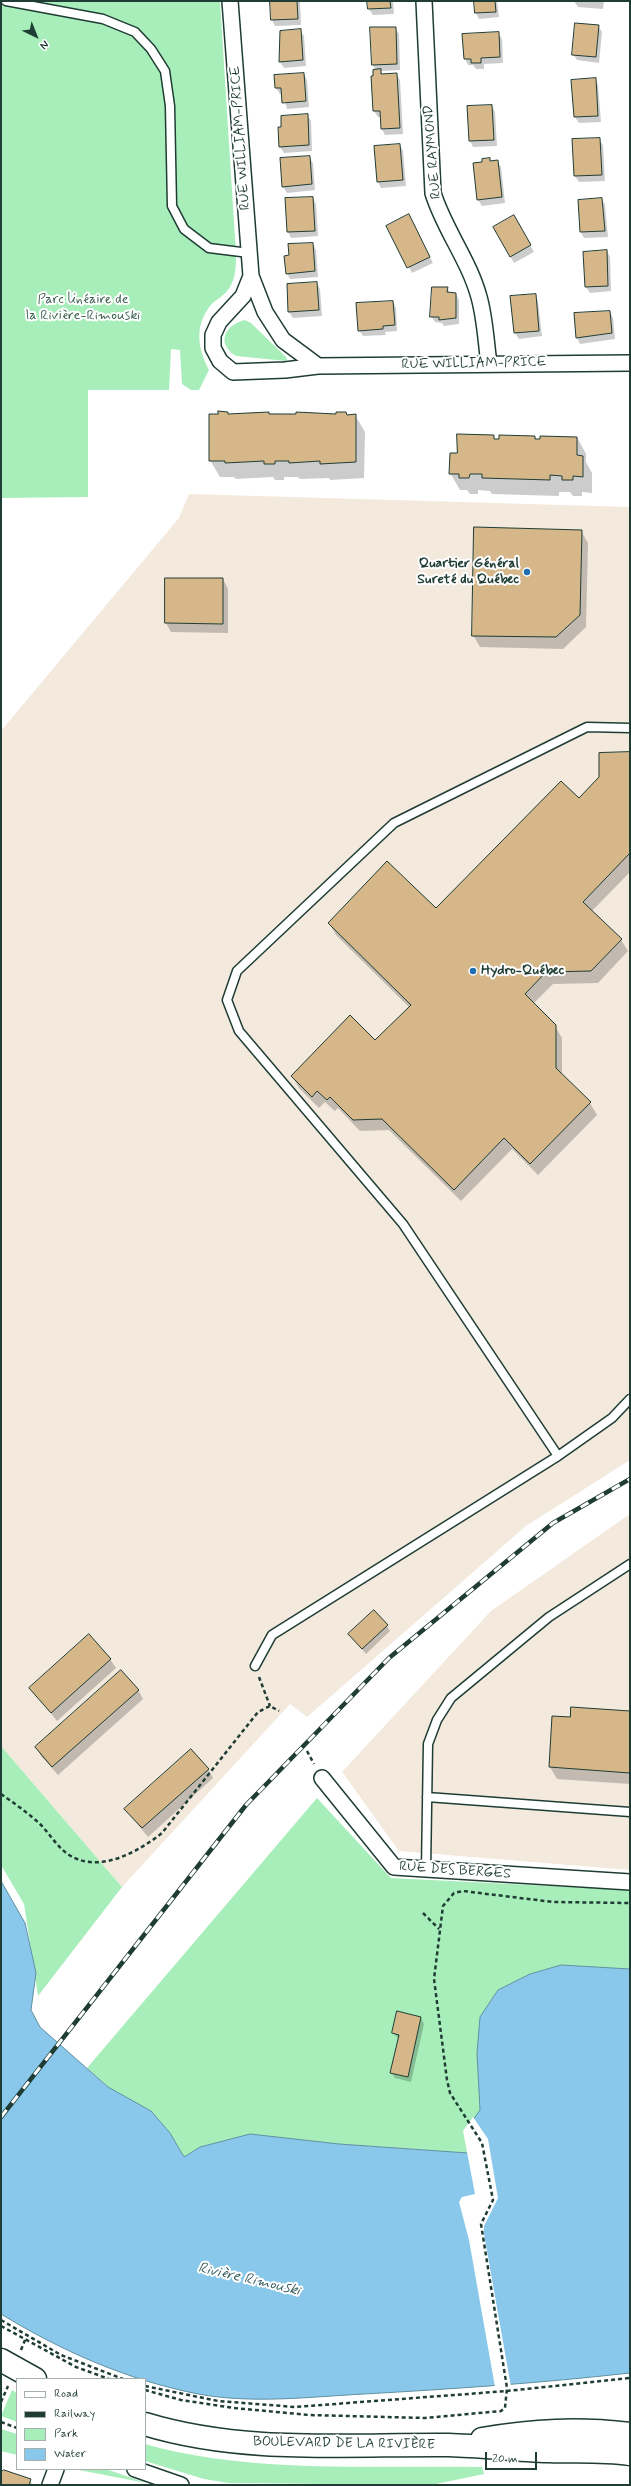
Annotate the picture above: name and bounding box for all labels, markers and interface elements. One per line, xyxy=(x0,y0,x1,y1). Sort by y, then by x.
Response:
north arrow xyxy=(16,16,56,56)
text: N xyxy=(37,37,52,52)
street label: RUE WILLIAM-PRICE xyxy=(228,65,254,211)
street label: RUE RAYMOND xyxy=(421,104,445,200)
park label: Parc linéaire de la Rivière-Rimouski xyxy=(26,292,140,324)
street label: RUE WILLIAM-PRICE xyxy=(401,354,547,374)
place label: Quartier Général Sureté du Québec xyxy=(417,556,519,588)
marker: Quartier Général Sureté du Québec xyxy=(522,567,532,577)
place label: Hydro-Québec xyxy=(481,963,564,979)
marker: Hydro-Québec xyxy=(468,966,478,976)
street label: RUE DES BERGES xyxy=(399,1859,511,1883)
water label: Rivière Rimouski xyxy=(196,2259,302,2301)
legend xyxy=(16,2378,146,2470)
text: Road xyxy=(54,2386,78,2402)
text: Railway xyxy=(54,2406,95,2422)
text: Park xyxy=(54,2426,78,2442)
street label: BOULEVARD DE LA RIVIÈRE xyxy=(253,2434,435,2454)
scale bar xyxy=(487,2444,539,2470)
text: Water xyxy=(54,2446,86,2462)
text: 20 m xyxy=(492,2451,518,2467)

